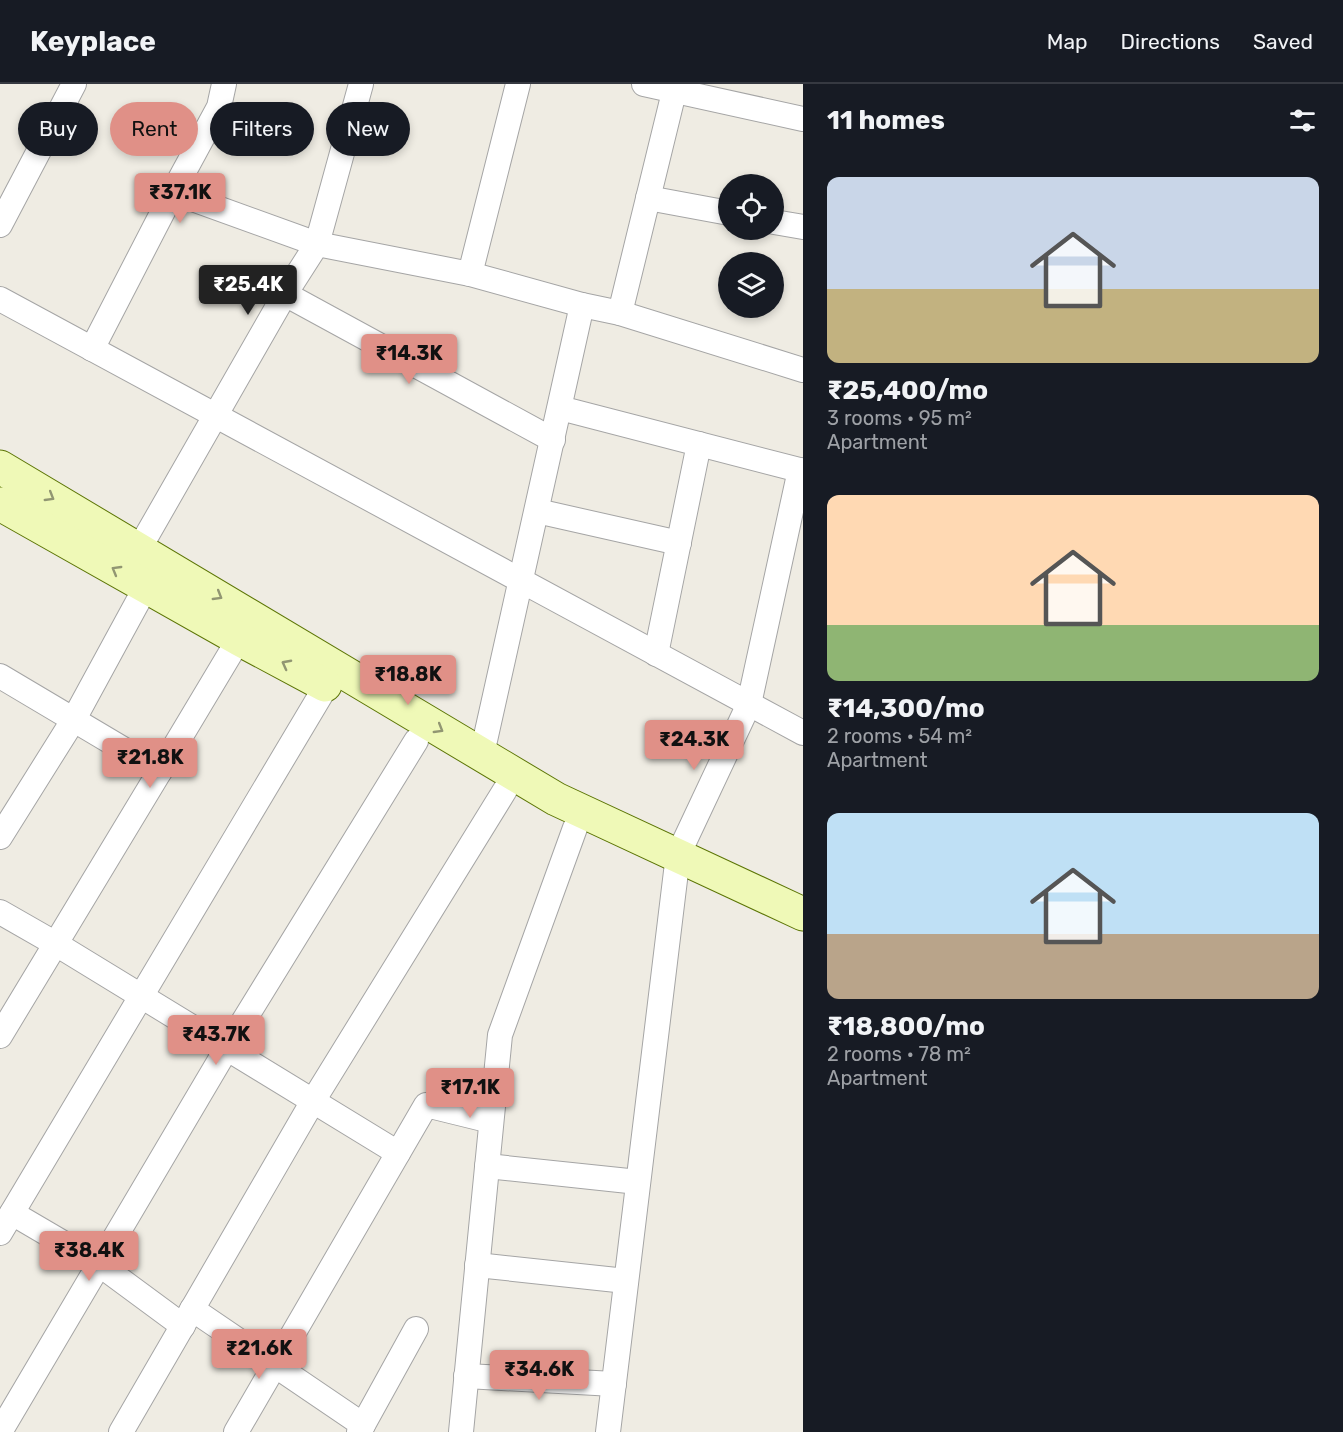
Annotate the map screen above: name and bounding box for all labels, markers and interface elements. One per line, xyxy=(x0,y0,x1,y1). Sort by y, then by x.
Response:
text: Keyplace xyxy=(30,25,156,58)
text: Map xyxy=(1047,29,1088,54)
text: Directions xyxy=(1121,29,1220,54)
text: Saved xyxy=(1253,29,1313,54)
chip: Buy xyxy=(18,102,98,156)
chip: Rent xyxy=(110,102,198,156)
chip: Filters xyxy=(210,102,314,156)
chip: New xyxy=(326,102,410,156)
icon: filters xyxy=(1286,104,1319,137)
text: 11 homes xyxy=(827,105,945,136)
pin: ₹37.1K xyxy=(131,173,229,224)
map controls xyxy=(718,174,784,318)
button: locate xyxy=(718,174,784,240)
text: ₹37.1K xyxy=(148,180,212,204)
icon: home xyxy=(1019,216,1127,324)
button: layers xyxy=(718,252,784,318)
pin: ₹25.4K xyxy=(199,265,297,316)
text: ₹25.4K xyxy=(213,272,283,296)
pin: ₹14.3K xyxy=(360,334,458,385)
text: ₹14.3K xyxy=(375,341,443,365)
text: ₹25,400/mo xyxy=(827,375,988,406)
text: 3 rooms · 95 m² xyxy=(827,406,972,430)
text: Apartment xyxy=(827,430,928,454)
one-way arrow xyxy=(44,489,54,501)
icon: home xyxy=(1019,534,1127,642)
one-way arrow xyxy=(111,565,122,577)
one-way arrow xyxy=(212,589,222,601)
pin: ₹18.8K xyxy=(359,655,457,706)
one-way arrow xyxy=(282,660,292,671)
text: ₹18.8K xyxy=(374,662,442,686)
text: ₹14,300/mo xyxy=(827,693,985,724)
pin: ₹24.3K xyxy=(645,720,743,771)
one-way arrow xyxy=(433,721,443,733)
text: 2 rooms · 54 m² xyxy=(827,724,972,748)
text: ₹24.3K xyxy=(659,727,729,751)
pin: ₹21.8K xyxy=(101,738,199,789)
text: ₹21.8K xyxy=(116,745,184,769)
text: Apartment xyxy=(827,748,928,772)
icon: home xyxy=(1019,852,1127,960)
text: ₹18,800/mo xyxy=(827,1011,985,1042)
pin: ₹43.7K xyxy=(167,1015,265,1066)
text: ₹43.7K xyxy=(182,1022,250,1046)
text: 2 rooms · 78 m² xyxy=(827,1042,971,1066)
text: Apartment xyxy=(827,1066,928,1090)
pin: ₹17.1K xyxy=(421,1068,519,1119)
text: ₹17.1K xyxy=(440,1075,500,1099)
pin: ₹38.4K xyxy=(40,1231,138,1282)
text: ₹38.4K xyxy=(53,1238,125,1262)
pin: ₹21.6K xyxy=(210,1329,308,1380)
text: ₹21.6K xyxy=(226,1336,292,1360)
pin: ₹34.6K xyxy=(490,1350,588,1401)
text: ₹34.6K xyxy=(504,1357,574,1381)

